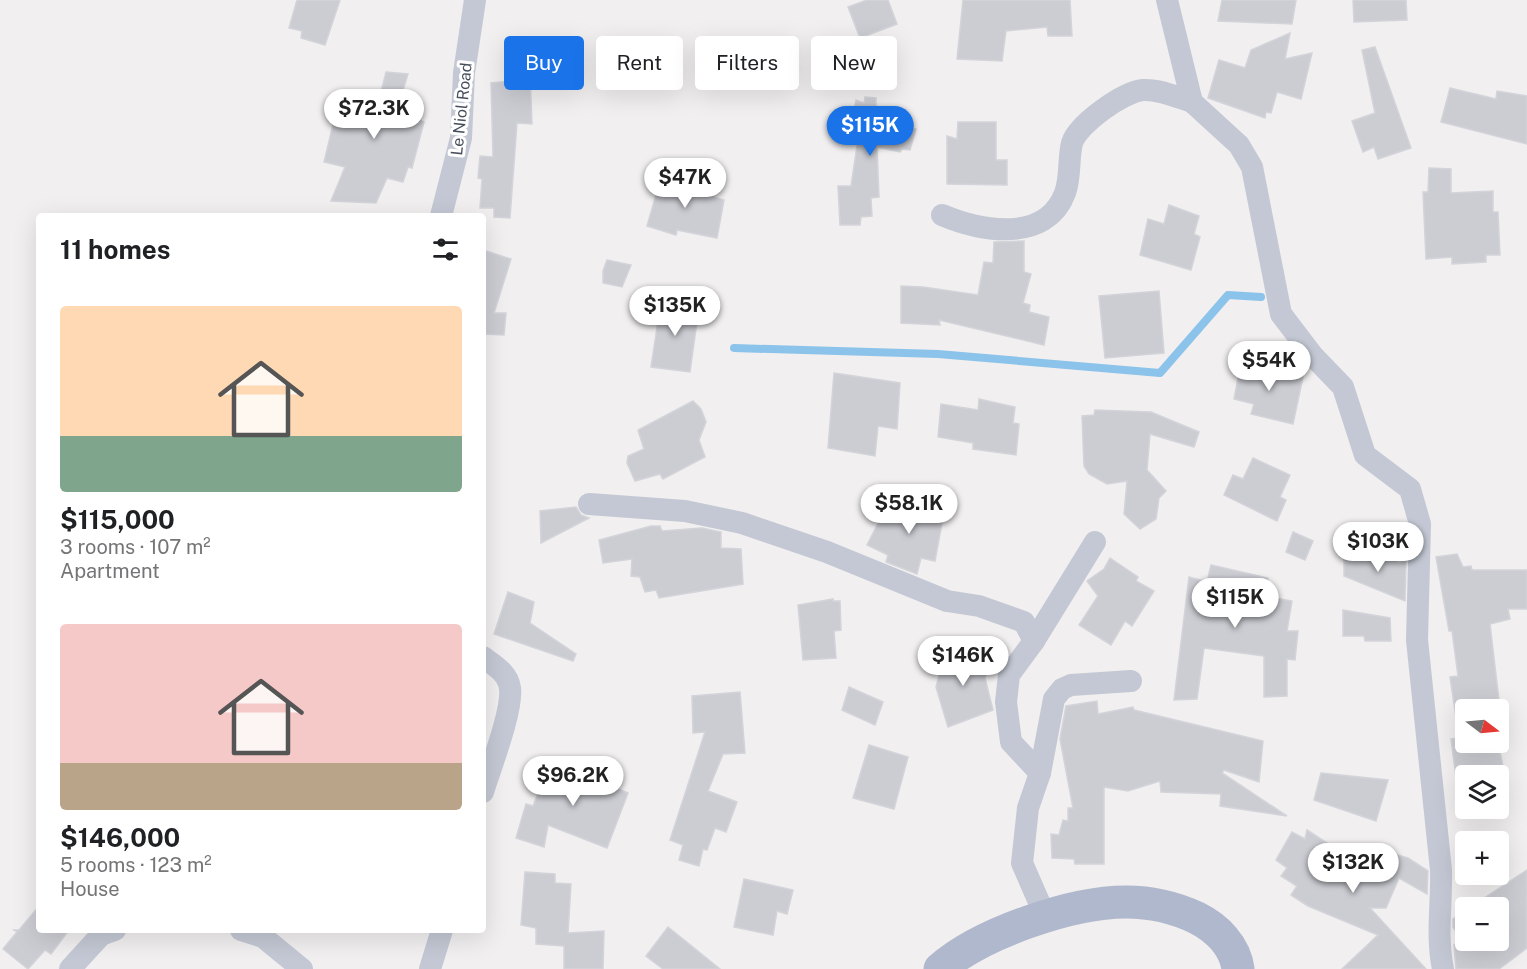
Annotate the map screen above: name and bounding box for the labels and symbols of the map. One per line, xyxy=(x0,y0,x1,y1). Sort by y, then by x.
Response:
street label: Le Niol Road xyxy=(447,62,476,157)
pin: $72.3K xyxy=(325,89,423,140)
pin: $115K xyxy=(828,106,912,157)
pin: $47K xyxy=(649,158,721,209)
pin: $135K xyxy=(633,286,717,337)
pin: $54K xyxy=(1233,341,1305,392)
pin: $58.1K xyxy=(860,484,958,535)
pin: $103K xyxy=(1336,522,1420,573)
pin: $115K xyxy=(1193,578,1277,629)
pin: $146K xyxy=(921,636,1005,687)
north arrow xyxy=(1455,699,1509,753)
pin: $96.2K xyxy=(524,756,622,807)
pin: $132K xyxy=(1311,843,1395,894)

